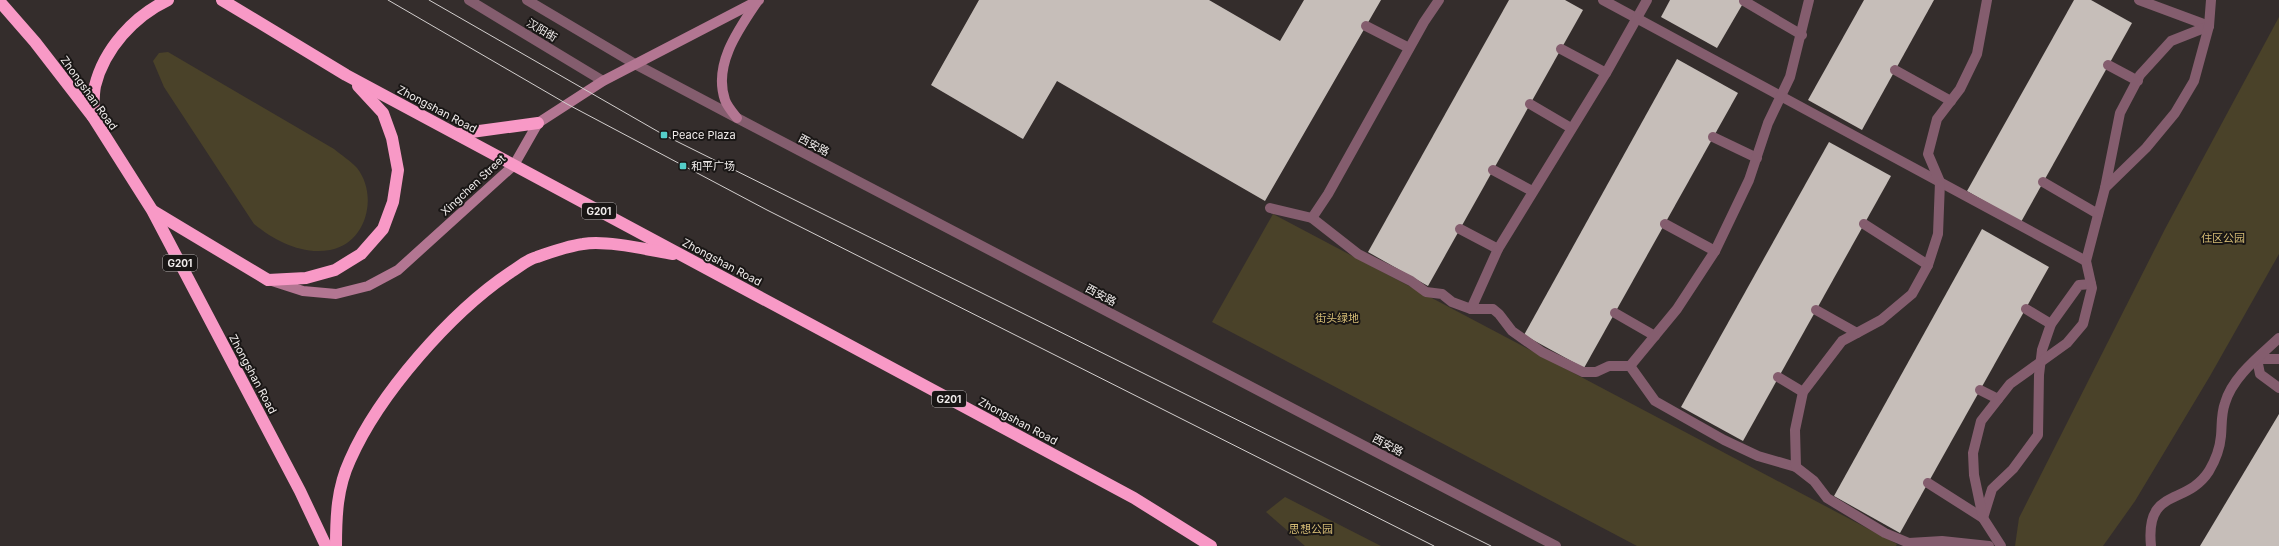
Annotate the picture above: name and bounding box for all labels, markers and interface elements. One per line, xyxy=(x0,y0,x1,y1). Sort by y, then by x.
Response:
street label: 汉阳街 xyxy=(524,16,560,44)
street label: Zhongshan Road xyxy=(58,53,120,133)
street label: Zhongshan Road xyxy=(395,82,479,136)
place label: Peace Plaza xyxy=(672,128,736,142)
marker: Peace Plaza xyxy=(659,130,669,140)
street label: 西安路 xyxy=(796,131,832,159)
street label: Xingchen Street xyxy=(438,151,509,219)
place label: 和平广场 xyxy=(691,159,735,173)
marker: 和平广场 xyxy=(678,161,688,171)
road number: G201 xyxy=(582,203,616,219)
park label: 住区公园 xyxy=(2201,231,2245,245)
street label: Zhongshan Road xyxy=(680,235,764,289)
road number: G201 xyxy=(163,255,197,271)
street label: 西安路 xyxy=(1083,281,1119,309)
park label: 街头绿地 xyxy=(1315,311,1359,325)
street label: Zhongshan Road xyxy=(226,332,280,416)
road number: G201 xyxy=(932,391,966,407)
street label: Zhongshan Road xyxy=(976,394,1060,448)
street label: 西安路 xyxy=(1370,431,1406,459)
park label: 思想公园 xyxy=(1289,522,1333,536)

